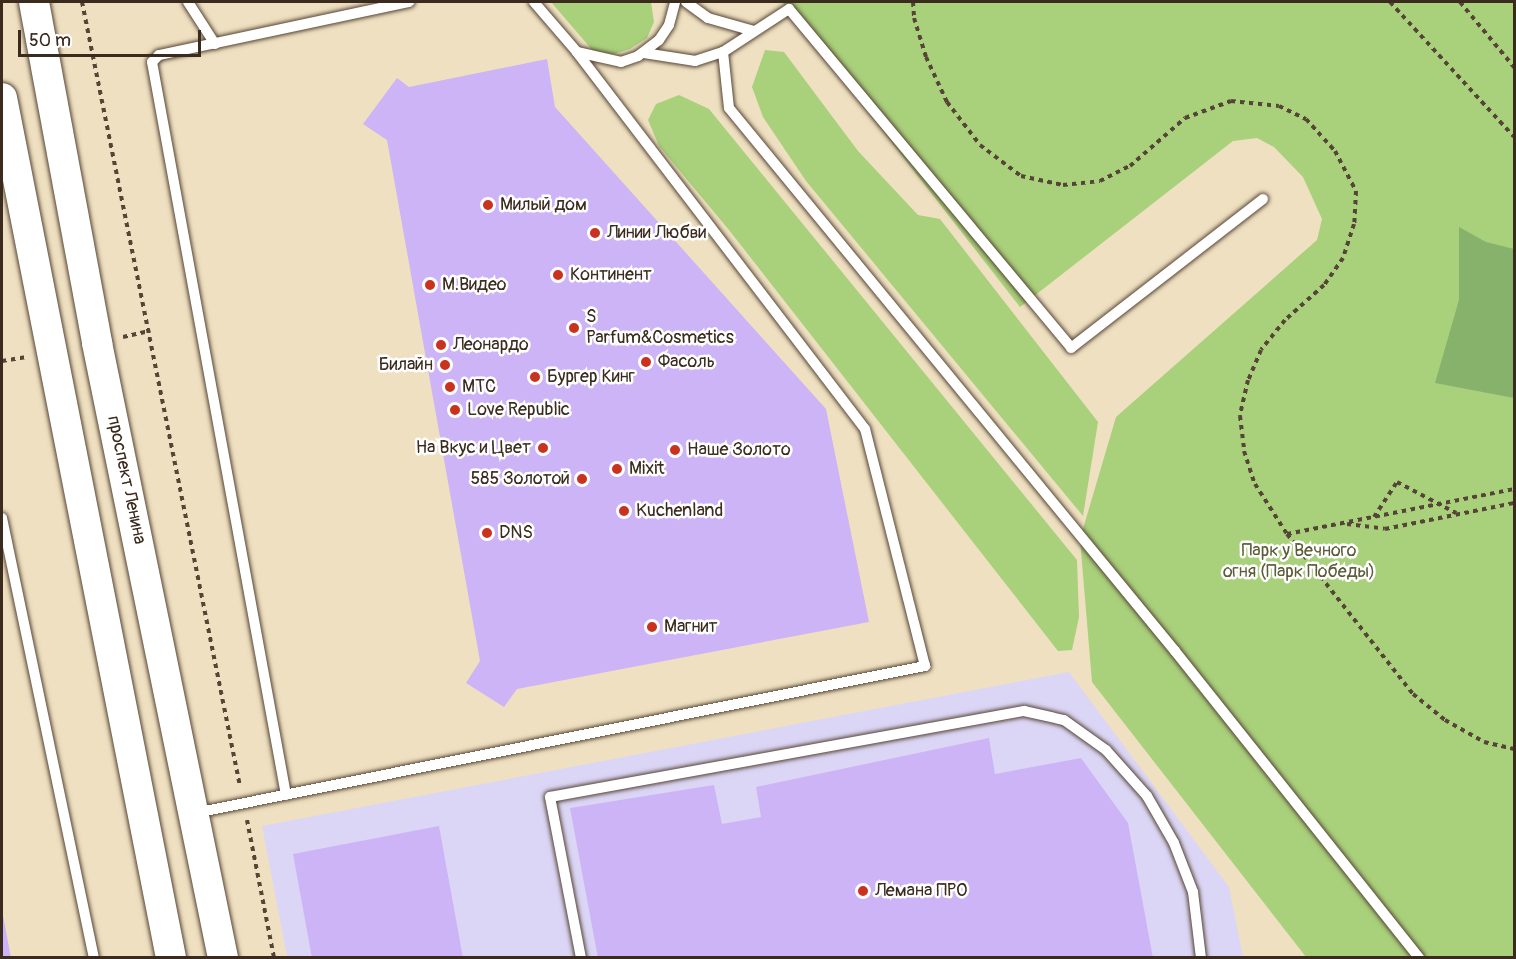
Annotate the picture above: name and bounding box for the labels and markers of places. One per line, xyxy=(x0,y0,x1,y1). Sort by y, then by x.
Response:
place label: Милый дом xyxy=(500,194,587,216)
marker: Милый дом xyxy=(481,198,495,212)
place label: Линии Любви xyxy=(607,222,706,244)
marker: Линии Любви xyxy=(588,226,602,240)
place label: Континент xyxy=(570,264,652,286)
marker: Континент xyxy=(551,268,565,282)
place label: М.Видео xyxy=(442,274,506,296)
marker: М.Видео xyxy=(423,278,437,292)
place label: S Parfum&Cosmetics xyxy=(586,307,734,350)
marker: S Parfum&Cosmetics xyxy=(567,321,581,335)
place label: Леонардо xyxy=(453,334,529,356)
marker: Леонардо xyxy=(434,338,448,352)
place label: Фасоль xyxy=(658,351,715,373)
place label: Билайн xyxy=(379,354,433,376)
marker: Фасоль xyxy=(639,355,653,369)
marker: Билайн xyxy=(438,358,452,372)
place label: Бургер Кинг xyxy=(547,366,635,388)
marker: Бургер Кинг xyxy=(528,370,542,384)
place label: МТС xyxy=(462,376,496,398)
marker: МТС xyxy=(443,380,457,394)
place label: Love Republic xyxy=(467,399,570,421)
marker: Love Republic xyxy=(448,403,462,417)
place label: На Вкус и Цвет xyxy=(416,437,531,459)
place label: Наше Золото xyxy=(687,439,791,461)
marker: На Вкус и Цвет xyxy=(536,441,550,455)
marker: Наше Золото xyxy=(668,443,682,457)
place label: Mixit xyxy=(629,458,665,480)
marker: Mixit xyxy=(610,462,624,476)
place label: 585 Золотой xyxy=(471,468,570,490)
marker: 585 Золотой xyxy=(575,472,589,486)
place label: Kuchenland xyxy=(636,500,723,522)
marker: Kuchenland xyxy=(617,504,631,518)
place label: DNS xyxy=(499,522,533,544)
marker: DNS xyxy=(480,526,494,540)
place label: Магнит xyxy=(664,616,717,638)
marker: Магнит xyxy=(645,620,659,634)
place label: Лемана ПРО xyxy=(875,880,967,902)
marker: Лемана ПРО xyxy=(856,884,870,898)

